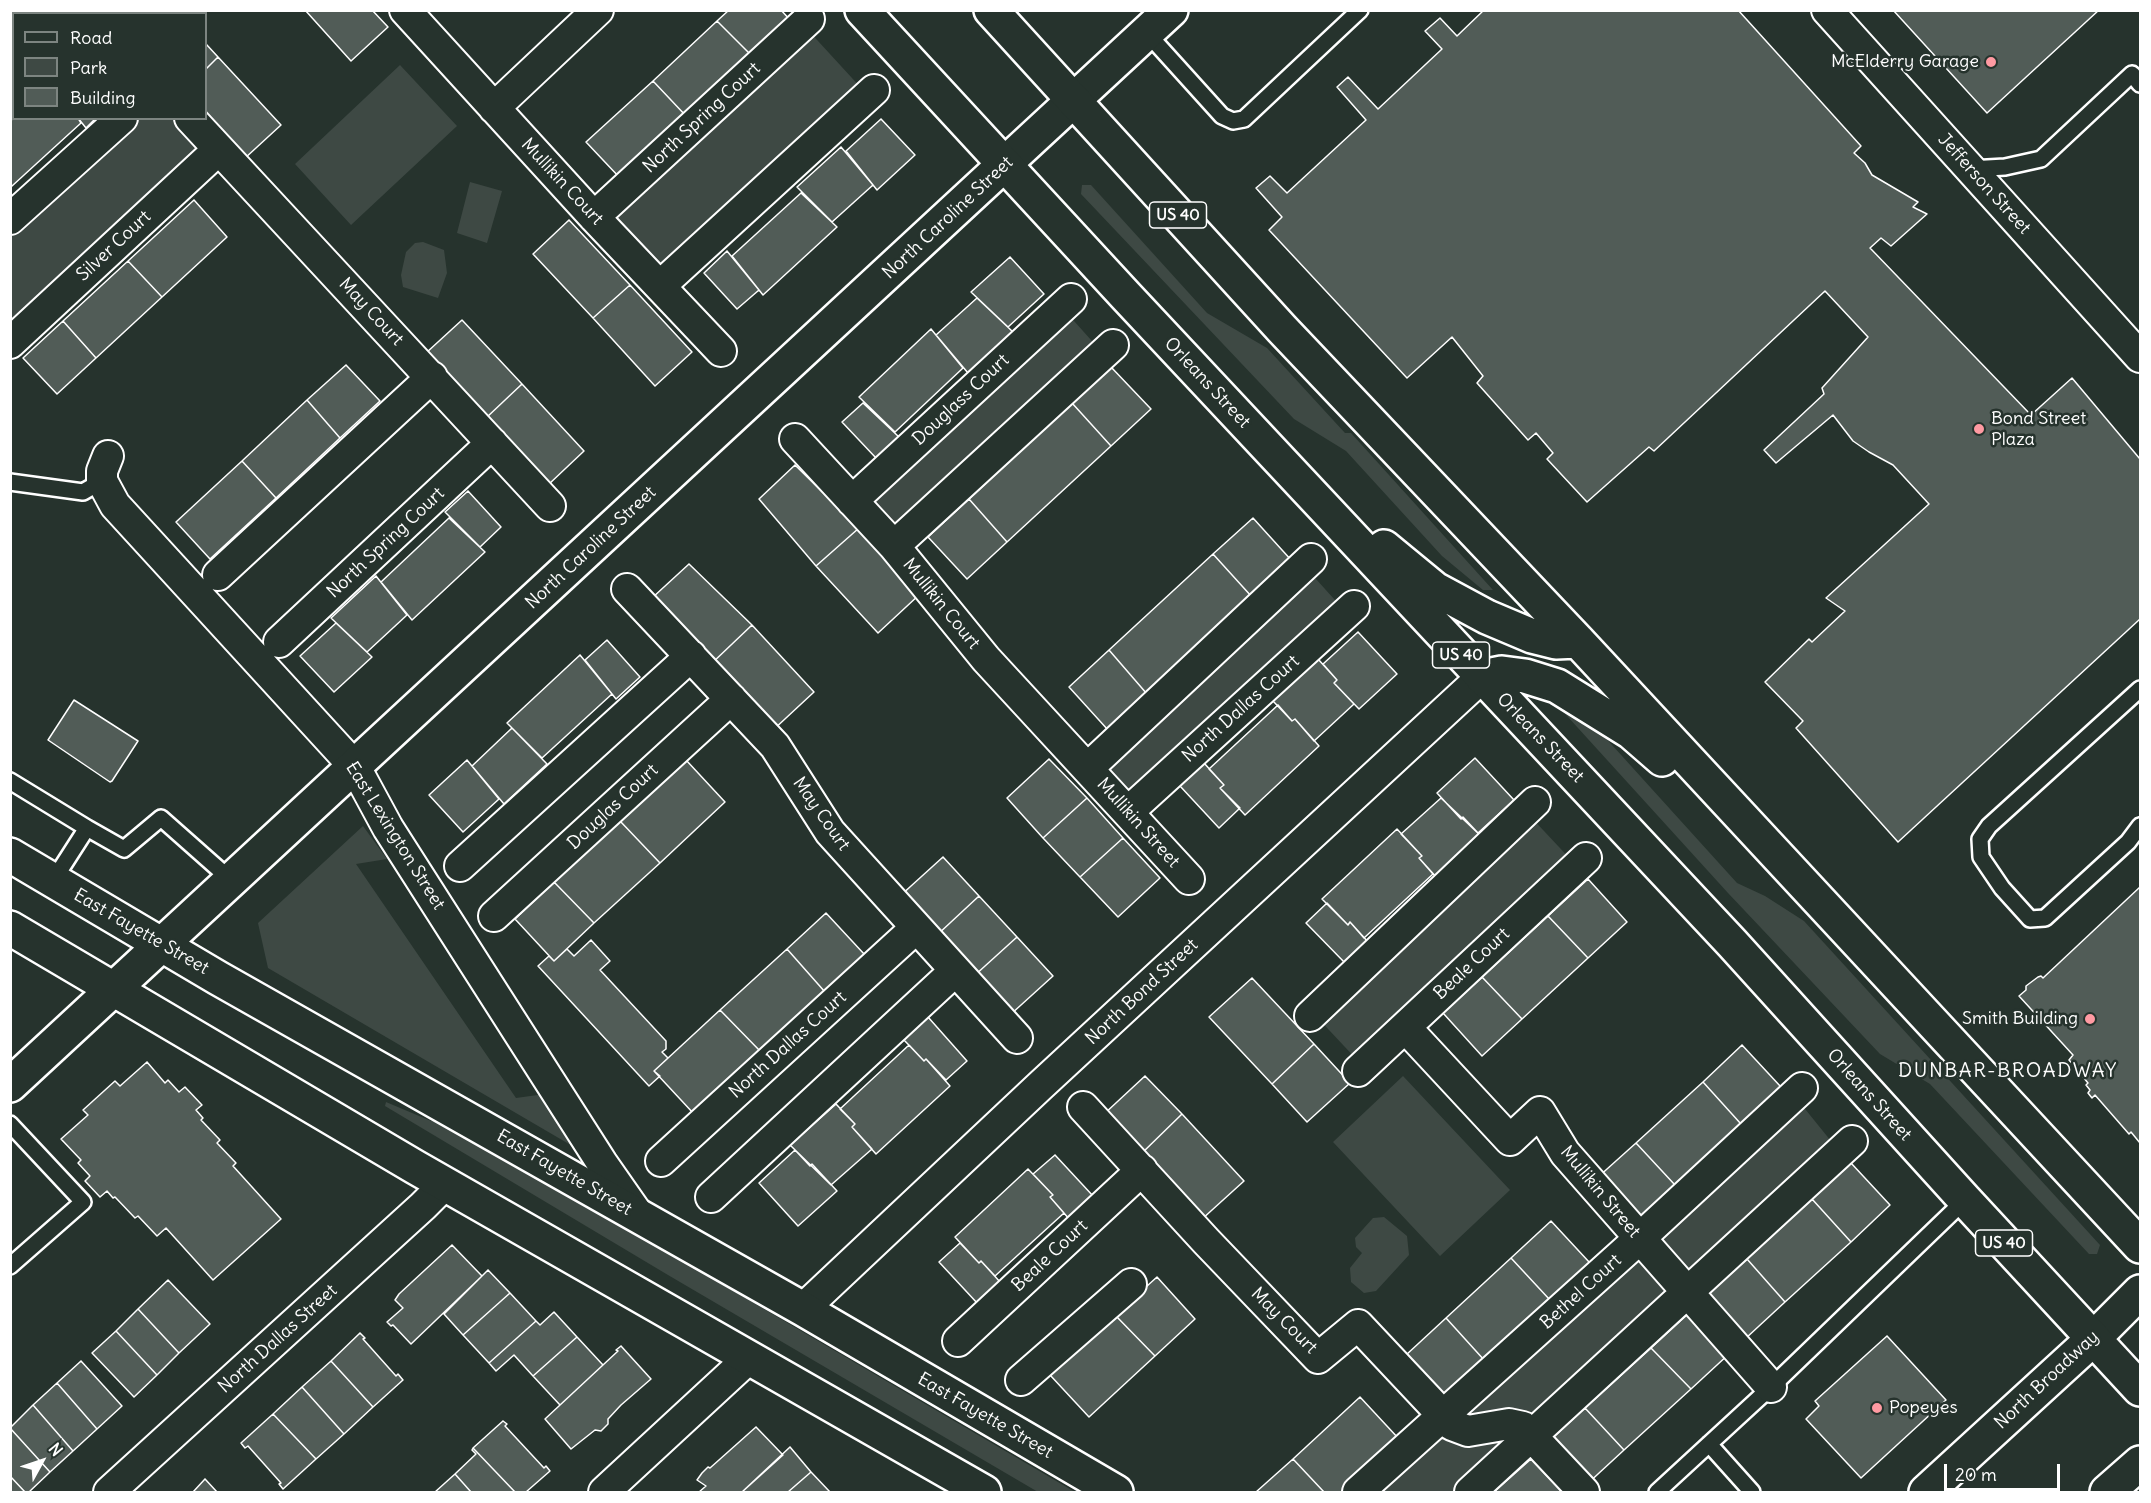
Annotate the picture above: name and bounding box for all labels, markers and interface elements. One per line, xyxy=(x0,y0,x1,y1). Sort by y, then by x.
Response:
legend xyxy=(12,12,207,120)
text: Road xyxy=(70,26,112,49)
place label: McElderry Garage xyxy=(1831,51,1979,73)
marker: McElderry Garage xyxy=(1984,55,1998,69)
text: Park xyxy=(70,56,107,79)
street label: North Spring Court xyxy=(639,58,765,178)
text: Building xyxy=(70,86,135,109)
street label: Jefferson Street xyxy=(1933,129,2035,239)
street label: Mullikin Court xyxy=(516,134,608,230)
street label: North Caroline Street xyxy=(878,152,1018,284)
road number: US 40 xyxy=(1150,202,1206,228)
street label: Silver Court xyxy=(72,206,156,286)
street label: May Court xyxy=(334,274,408,350)
street label: Orleans Street xyxy=(1159,333,1255,433)
street label: Douglass Court xyxy=(908,350,1014,450)
place label: Bond Street Plaza xyxy=(1991,408,2086,450)
marker: Bond Street Plaza xyxy=(1972,422,1986,436)
street label: North Caroline Street xyxy=(521,482,661,614)
street label: North Spring Court xyxy=(323,483,449,603)
street label: Mullikin Court xyxy=(898,554,984,654)
road number: US 40 xyxy=(1432,642,1490,668)
street label: North Dallas Court xyxy=(1178,651,1304,767)
street label: Orleans Street xyxy=(1492,689,1588,787)
street label: East Lexington Street xyxy=(341,758,449,914)
street label: Douglas Court xyxy=(563,760,663,854)
street label: May Court xyxy=(788,773,854,855)
street label: Mullikin Street xyxy=(1092,774,1184,872)
street label: East Fayette Street xyxy=(70,885,212,979)
street label: Beale Court xyxy=(1430,924,1514,1004)
street label: North Bond Street xyxy=(1081,934,1203,1050)
street label: North Dallas Court xyxy=(725,987,851,1103)
place label: Smith Building xyxy=(1962,1008,2078,1030)
marker: Smith Building xyxy=(2083,1012,2097,1026)
street label: Orleans Street xyxy=(1822,1045,1916,1145)
district label: DUNBAR-BROADWAY xyxy=(1898,1059,2118,1083)
street label: East Fayette Street xyxy=(493,1126,635,1220)
street label: Mullikin Street xyxy=(1555,1142,1645,1242)
street label: Beale Court xyxy=(1008,1216,1092,1296)
road number: US 40 xyxy=(1976,1230,2032,1256)
street label: Bethel Court xyxy=(1536,1250,1626,1334)
street label: North Dallas Street xyxy=(214,1280,342,1398)
street label: May Court xyxy=(1246,1283,1322,1359)
street label: North Broadway xyxy=(1990,1326,2104,1434)
street label: East Fayette Street xyxy=(914,1369,1056,1463)
place label: Popeyes xyxy=(1889,1397,1958,1419)
marker: Popeyes xyxy=(1870,1401,1884,1415)
north arrow xyxy=(12,1431,72,1491)
text: N xyxy=(45,1439,67,1460)
scale bar xyxy=(1947,1452,2062,1490)
text: 20 m xyxy=(1955,1463,1997,1486)

